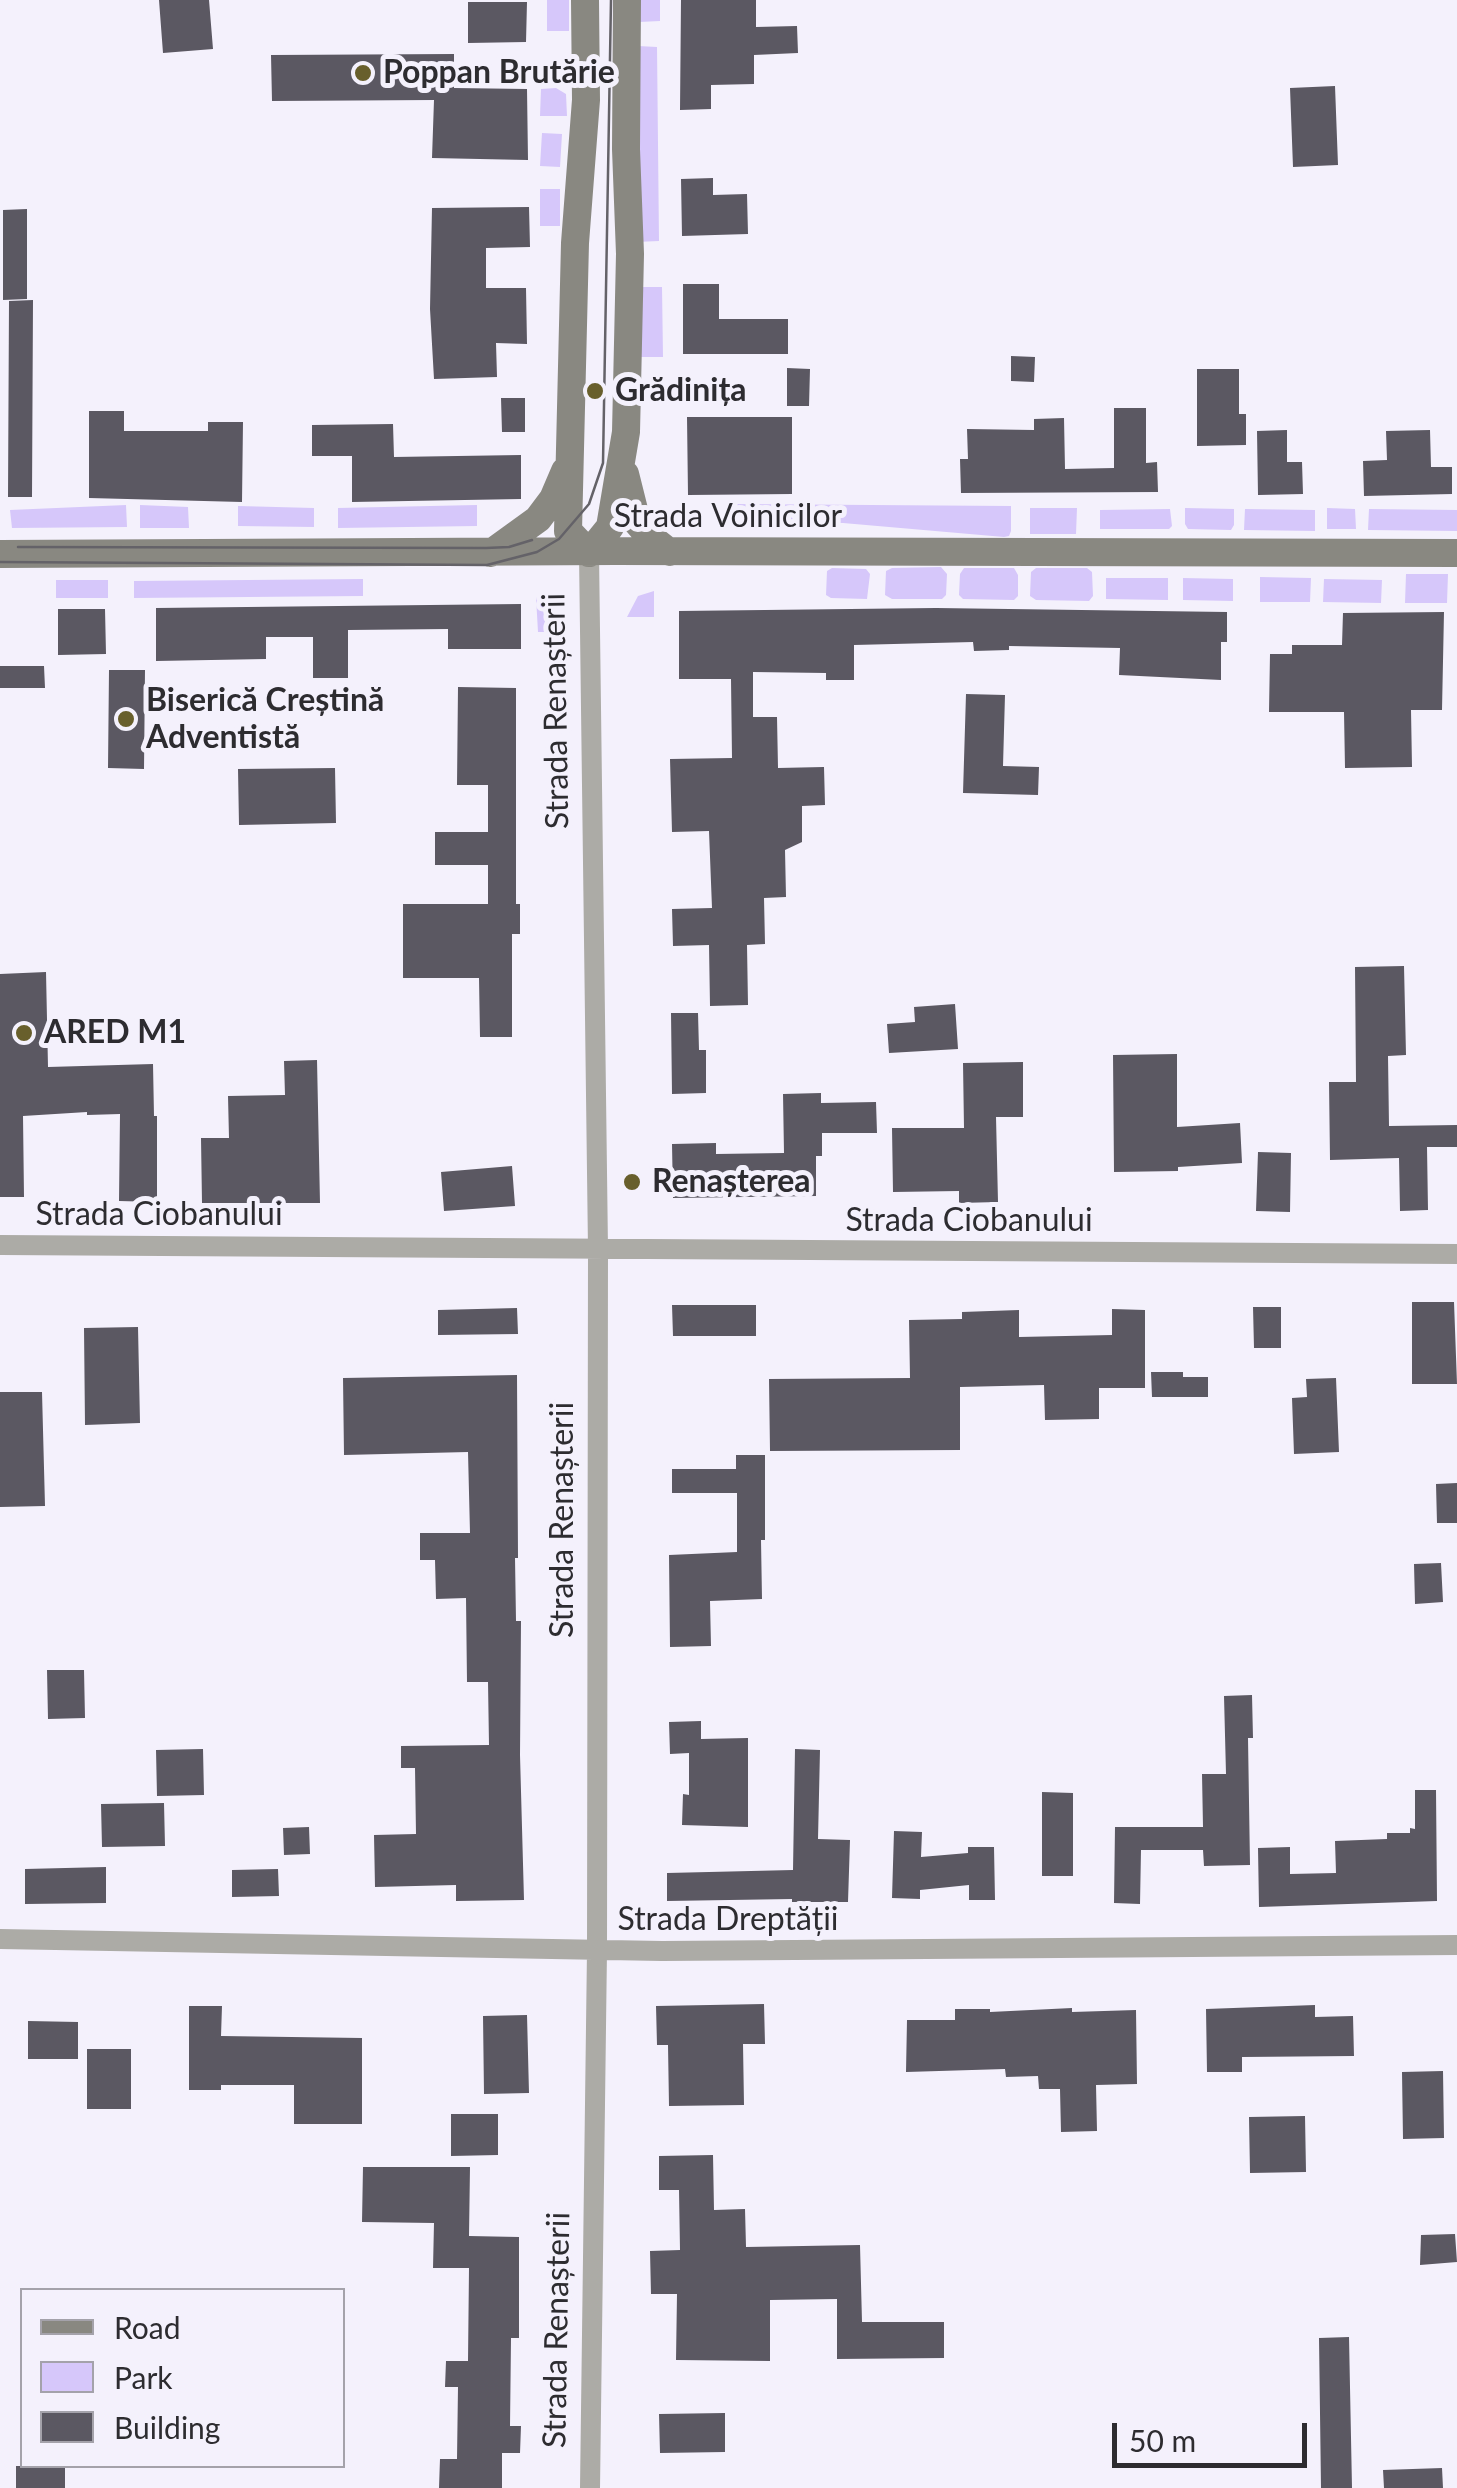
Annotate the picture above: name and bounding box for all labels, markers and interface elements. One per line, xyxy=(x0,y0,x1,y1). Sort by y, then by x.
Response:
place label: Poppan Brutărie xyxy=(383,54,615,92)
marker: Poppan Brutărie xyxy=(352,62,374,84)
place label: Grădinița xyxy=(615,372,747,410)
marker: Grădinița xyxy=(584,380,606,402)
street label: Strada Voinicilor xyxy=(614,498,842,536)
street label: Strada Renașterii xyxy=(535,593,577,829)
place label: Biserică Creștină Adventistă xyxy=(146,682,384,757)
marker: Biserică Creștină Adventistă xyxy=(115,708,137,730)
place label: ARED M1 xyxy=(44,1014,186,1052)
marker: ARED M1 xyxy=(13,1022,35,1044)
place label: Renașterea xyxy=(652,1163,811,1201)
marker: Renașterea xyxy=(621,1171,643,1193)
street label: Strada Ciobanului xyxy=(35,1196,283,1234)
street label: Strada Ciobanului xyxy=(845,1202,1093,1240)
street label: Strada Renașterii xyxy=(544,1402,582,1638)
street label: Strada Dreptății xyxy=(617,1901,839,1939)
street label: Strada Renașterii xyxy=(536,2212,578,2448)
legend xyxy=(20,2288,345,2468)
text: Road xyxy=(114,2309,181,2345)
text: Park xyxy=(114,2359,173,2395)
scale bar xyxy=(1117,2403,1312,2465)
text: Building xyxy=(114,2409,220,2445)
text: 50 m xyxy=(1129,2422,1196,2458)

